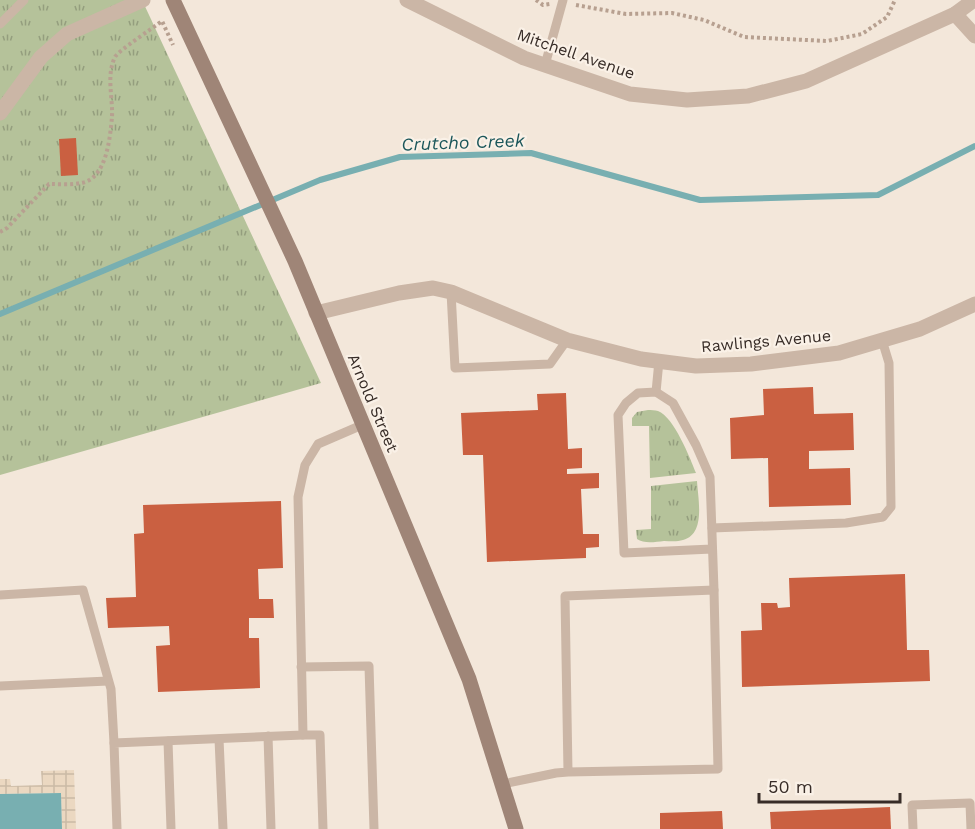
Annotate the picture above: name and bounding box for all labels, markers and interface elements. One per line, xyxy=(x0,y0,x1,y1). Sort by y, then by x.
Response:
street label: Mitchell Avenue xyxy=(515,25,637,83)
water label: Crutcho Creek xyxy=(401,129,526,155)
street label: Rawlings Avenue xyxy=(700,326,832,356)
street label: Arnold Street xyxy=(344,351,402,455)
scale bar xyxy=(759,766,900,804)
text: 50 m xyxy=(768,776,813,797)

